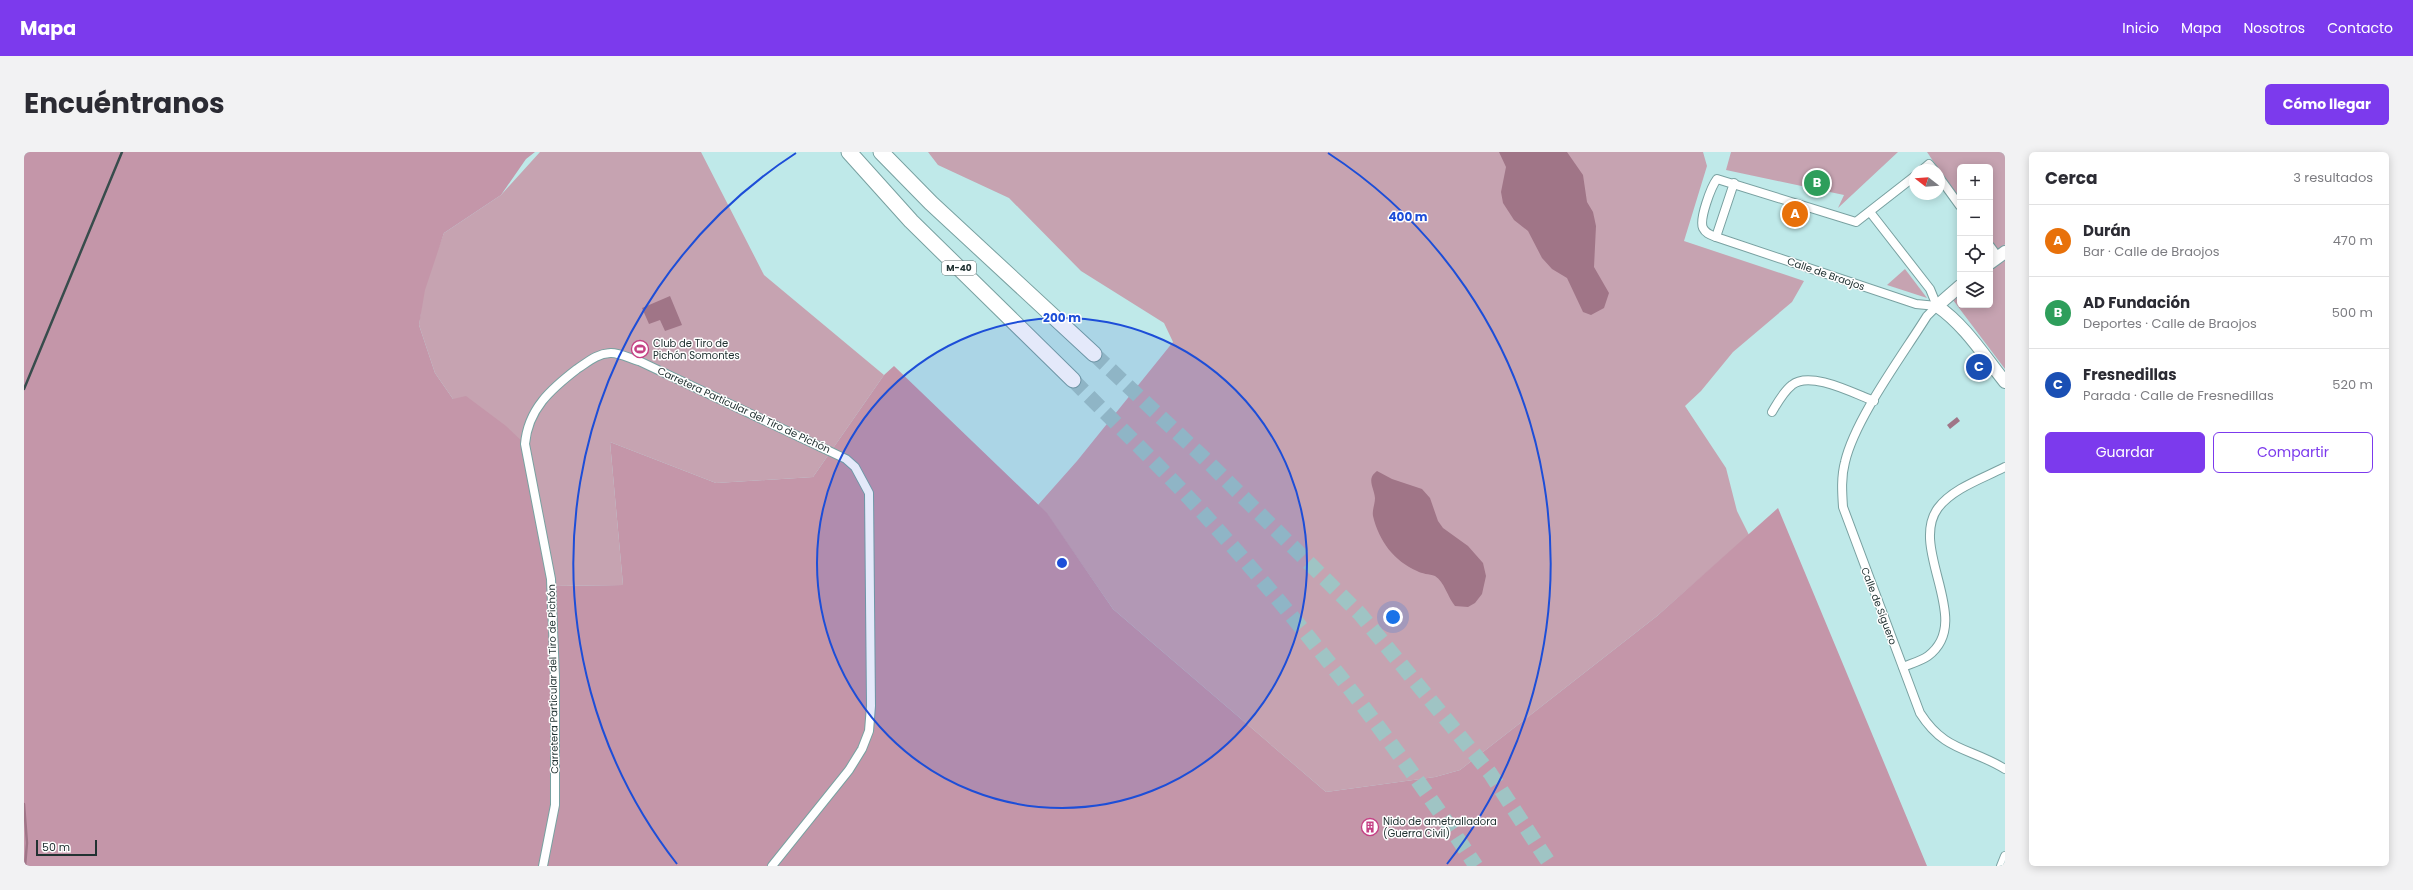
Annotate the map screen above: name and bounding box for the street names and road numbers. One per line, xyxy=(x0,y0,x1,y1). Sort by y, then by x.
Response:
street label: Calle de Braojos xyxy=(1785,254,1867,294)
road number: M-40 xyxy=(942,261,976,275)
street label: Carretera Particular del Tiro de Pichón xyxy=(655,363,833,457)
street label: Calle de Siguero xyxy=(1857,565,1901,647)
street label: Carretera Particular del Tiro de Pichón xyxy=(544,584,562,774)

